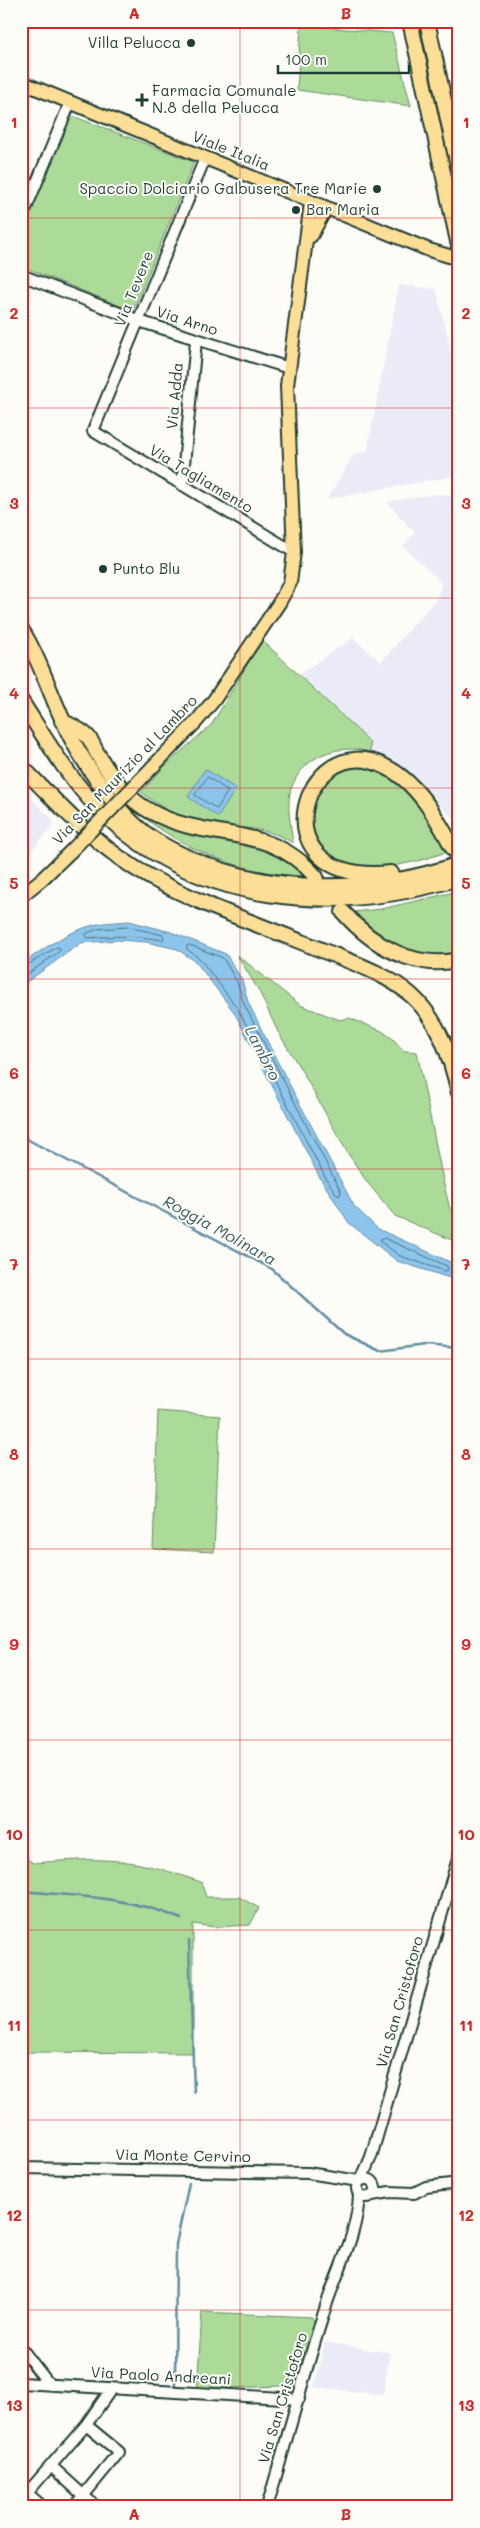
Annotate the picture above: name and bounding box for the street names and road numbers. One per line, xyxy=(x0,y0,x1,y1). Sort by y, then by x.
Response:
street label: Viale Italia xyxy=(190,126,273,175)
street label: Via Tevere xyxy=(109,248,157,329)
street label: Via Arno xyxy=(154,301,221,339)
street label: Via Adda xyxy=(161,362,187,430)
street label: Via Tagliamento xyxy=(146,439,257,517)
street label: Via San Maurizio al Lambro xyxy=(47,690,201,848)
street label: Via San Cristoforo xyxy=(371,1933,427,2070)
street label: Via Monte Cervino xyxy=(115,2144,251,2166)
street label: Via San Cristoforo xyxy=(253,2330,312,2466)
street label: Via Paolo Andreani xyxy=(90,2361,232,2389)

